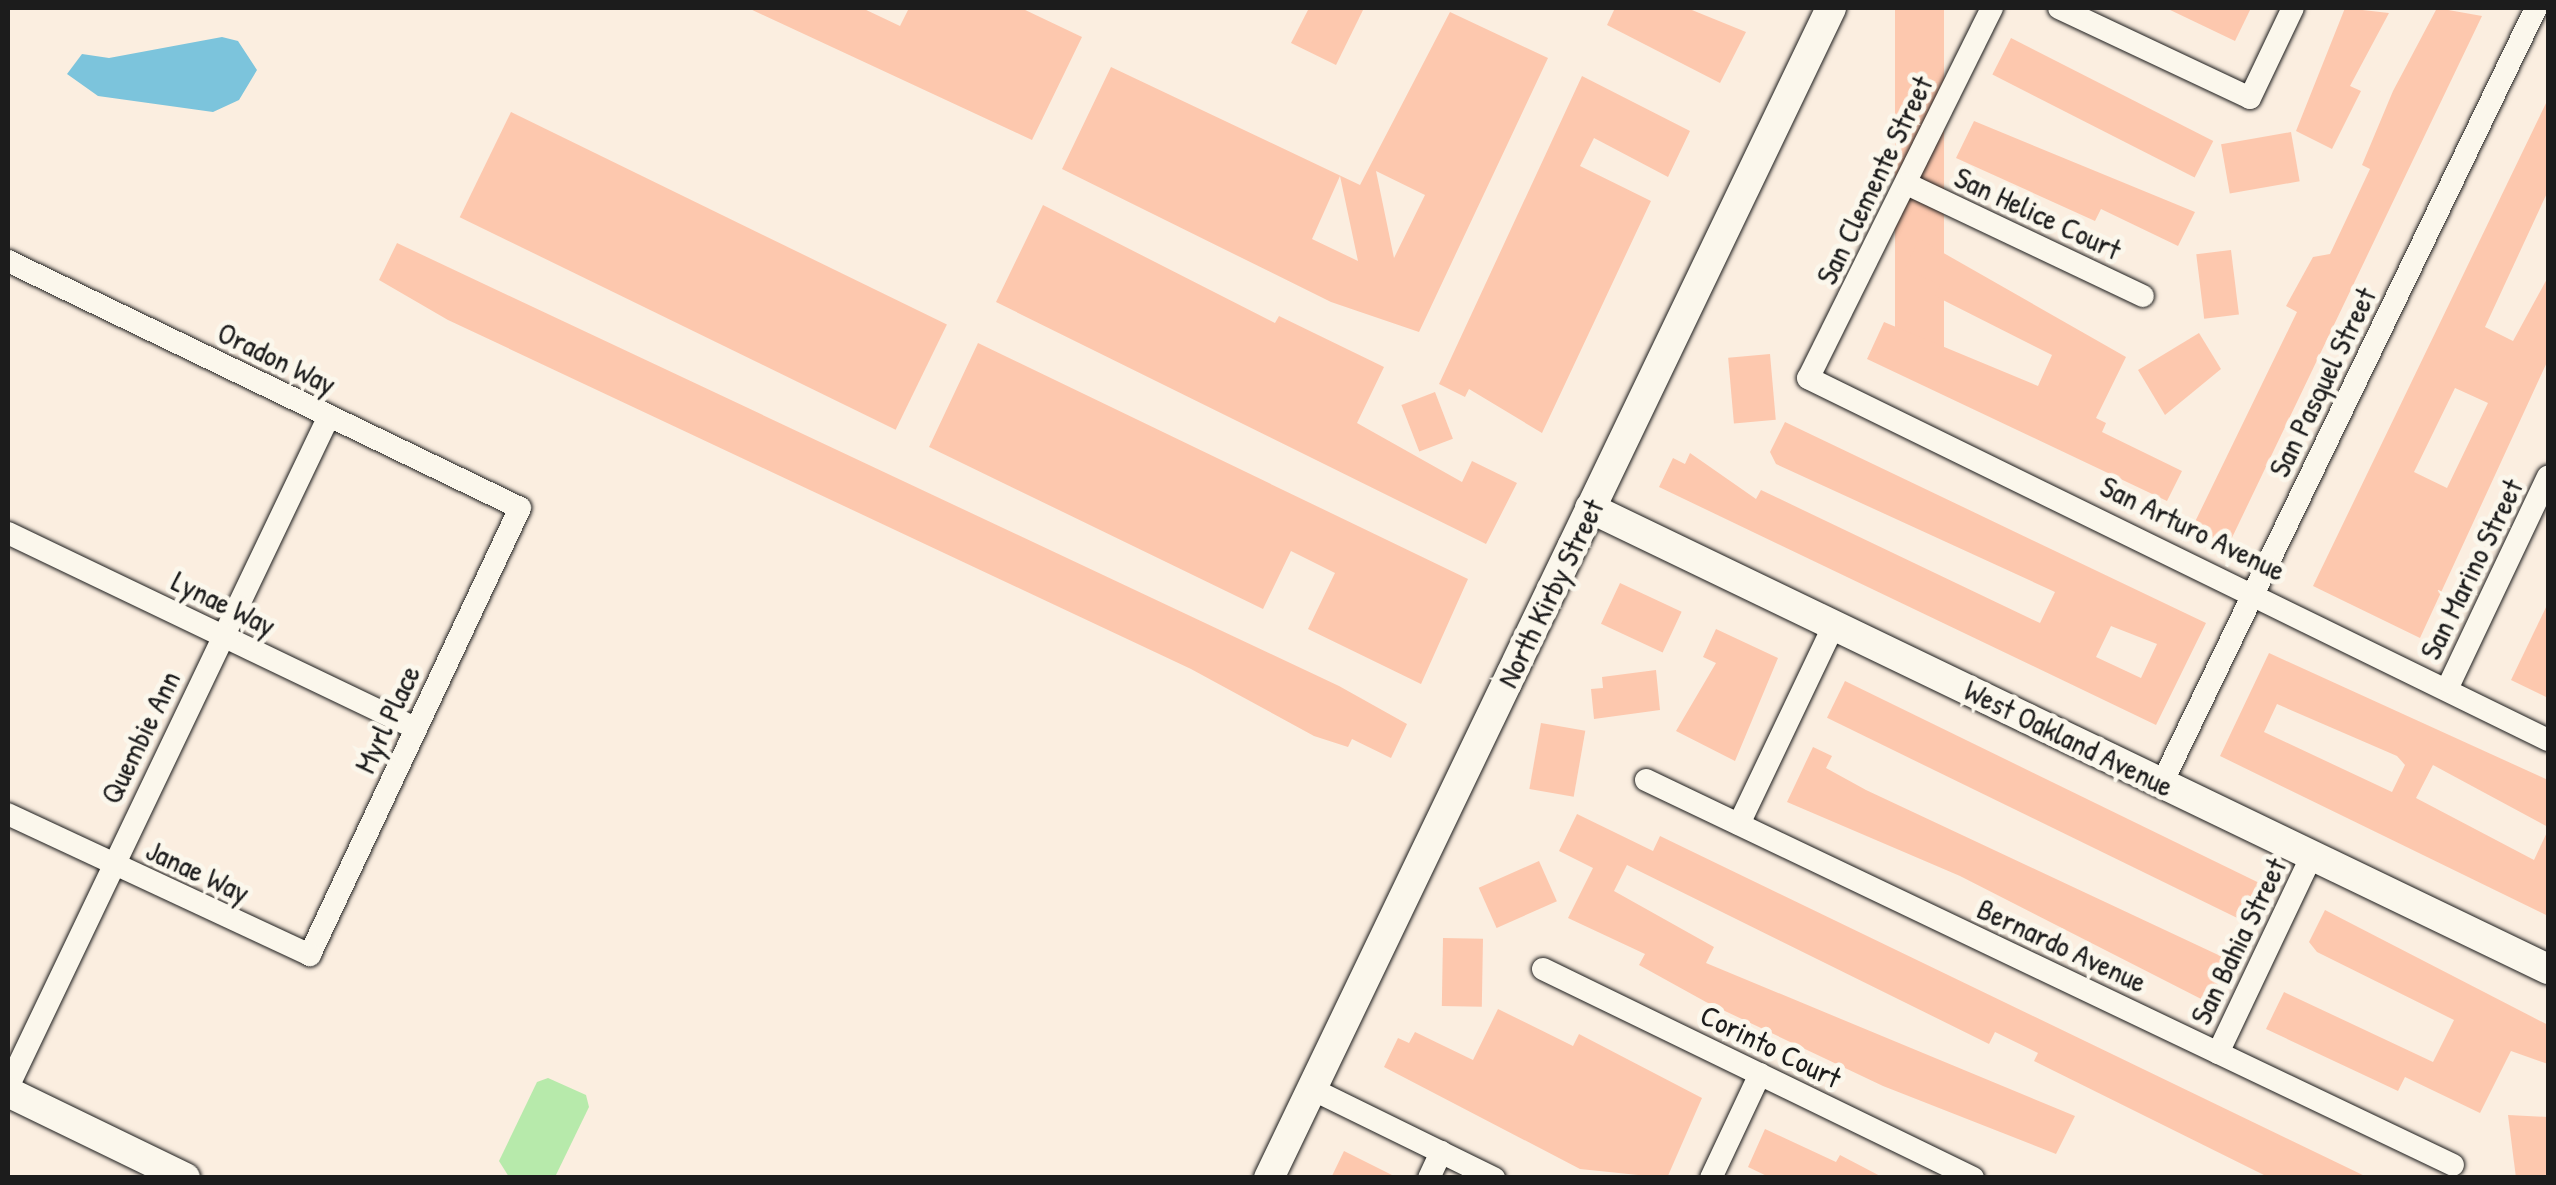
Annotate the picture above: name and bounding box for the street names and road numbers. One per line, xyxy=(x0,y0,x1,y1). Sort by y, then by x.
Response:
street label: San Clemente Street xyxy=(1808,70,1940,290)
street label: San Helice Court xyxy=(1949,159,2127,267)
street label: San Pasquel Street xyxy=(2261,281,2383,483)
street label: Oradon Way xyxy=(212,314,342,402)
street label: San Arturo Avenue xyxy=(2095,468,2291,588)
street label: San Marino Street xyxy=(2412,473,2530,665)
street label: North Kirby Street xyxy=(1489,493,1611,693)
street label: Lynae Way xyxy=(166,563,282,643)
street label: Myrl Place xyxy=(346,659,428,779)
street label: Quembie Ann xyxy=(92,665,188,809)
street label: West Oakland Avenue xyxy=(1959,672,2179,804)
street label: Janae Way xyxy=(141,831,255,911)
street label: San Bahia Street xyxy=(2182,852,2294,1030)
street label: Bernardo Avenue xyxy=(1972,890,2152,1000)
street label: Corinto Court xyxy=(1695,996,1847,1096)

